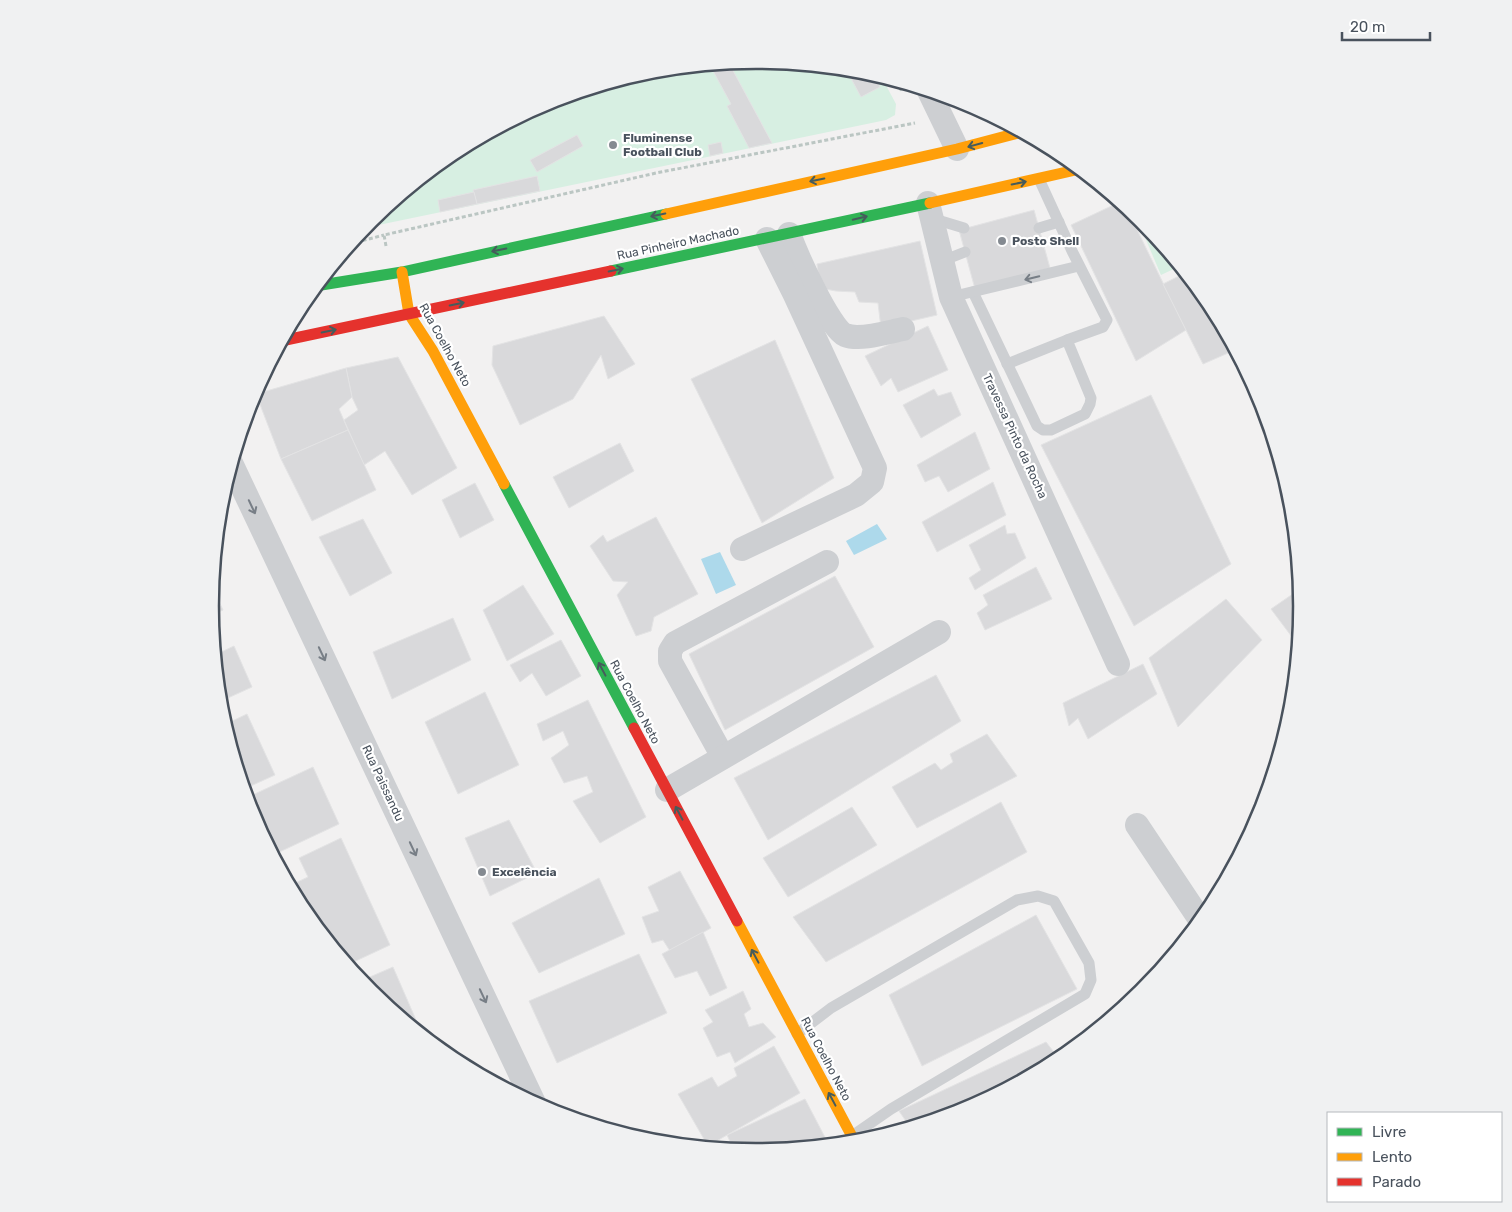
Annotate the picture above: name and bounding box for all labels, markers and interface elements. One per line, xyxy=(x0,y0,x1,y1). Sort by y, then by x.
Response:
scale bar xyxy=(1342,10,1430,42)
text: 20 m xyxy=(1350,18,1385,36)
place label: Fluminense Football Club xyxy=(623,131,702,159)
marker: Fluminense Football Club xyxy=(607,139,619,151)
one-way arrow xyxy=(968,140,984,150)
one-way arrow xyxy=(809,176,825,185)
one-way arrow xyxy=(1010,178,1026,187)
one-way arrow xyxy=(650,211,666,220)
one-way arrow xyxy=(852,213,868,222)
street label: Rua Pinheiro Machado xyxy=(616,223,740,263)
place label: Posto Shell xyxy=(1012,234,1079,248)
marker: Posto Shell xyxy=(996,235,1008,247)
one-way arrow xyxy=(492,246,508,255)
one-way arrow xyxy=(607,265,623,274)
one-way arrow xyxy=(1025,274,1041,283)
one-way arrow xyxy=(448,298,464,308)
street label: Rua Coelho Neto xyxy=(416,301,474,389)
one-way arrow xyxy=(321,326,337,335)
street label: Travessa Pinto da Rocha xyxy=(980,371,1050,501)
one-way arrow xyxy=(248,500,258,515)
one-way arrow xyxy=(317,646,327,661)
street label: Rua Coelho Neto xyxy=(607,658,663,746)
one-way arrow xyxy=(597,662,607,677)
street label: Rua Paissandu xyxy=(359,743,407,823)
one-way arrow xyxy=(674,806,683,821)
one-way arrow xyxy=(409,841,419,856)
place label: Excelência xyxy=(492,865,557,879)
marker: Excelência xyxy=(476,866,488,878)
one-way arrow xyxy=(750,949,760,964)
one-way arrow xyxy=(479,988,488,1003)
street label: Rua Coelho Neto xyxy=(798,1015,854,1103)
one-way arrow xyxy=(827,1092,837,1107)
legend xyxy=(1327,1112,1502,1202)
text: Livre xyxy=(1372,1123,1406,1141)
text: Lento xyxy=(1372,1148,1412,1166)
text: Parado xyxy=(1372,1173,1421,1191)

